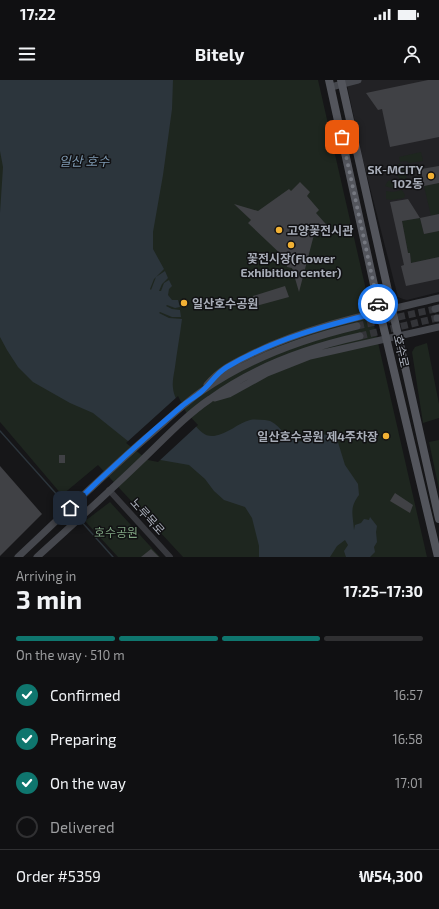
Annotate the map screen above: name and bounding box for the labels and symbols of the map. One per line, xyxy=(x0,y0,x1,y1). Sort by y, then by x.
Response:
pin xyxy=(325,120,359,154)
water label: 일산 호수 xyxy=(59,153,110,169)
place label: SK-MCITY 102동 xyxy=(368,162,424,190)
marker: SK-MCITY 102동 xyxy=(426,171,436,181)
place label: 고양꽃전시관 xyxy=(287,223,353,237)
marker: 고양꽃전시관 xyxy=(274,225,284,235)
marker: 꽃전시장(Flower Exhibition center) xyxy=(286,240,296,250)
place label: 꽃전시장(Flower Exhibition center) xyxy=(240,251,342,279)
courier xyxy=(358,284,398,324)
place label: 일산호수공원 xyxy=(192,296,258,310)
marker: 일산호수공원 xyxy=(179,298,189,308)
street label: 호수로 xyxy=(391,333,413,369)
place label: 일산호수공원 제4주차장 xyxy=(257,429,378,443)
marker: 일산호수공원 제4주차장 xyxy=(381,431,391,441)
pin xyxy=(53,491,87,525)
street label: 노루목로 xyxy=(128,495,168,537)
park label: 호수공원 xyxy=(94,525,138,539)

